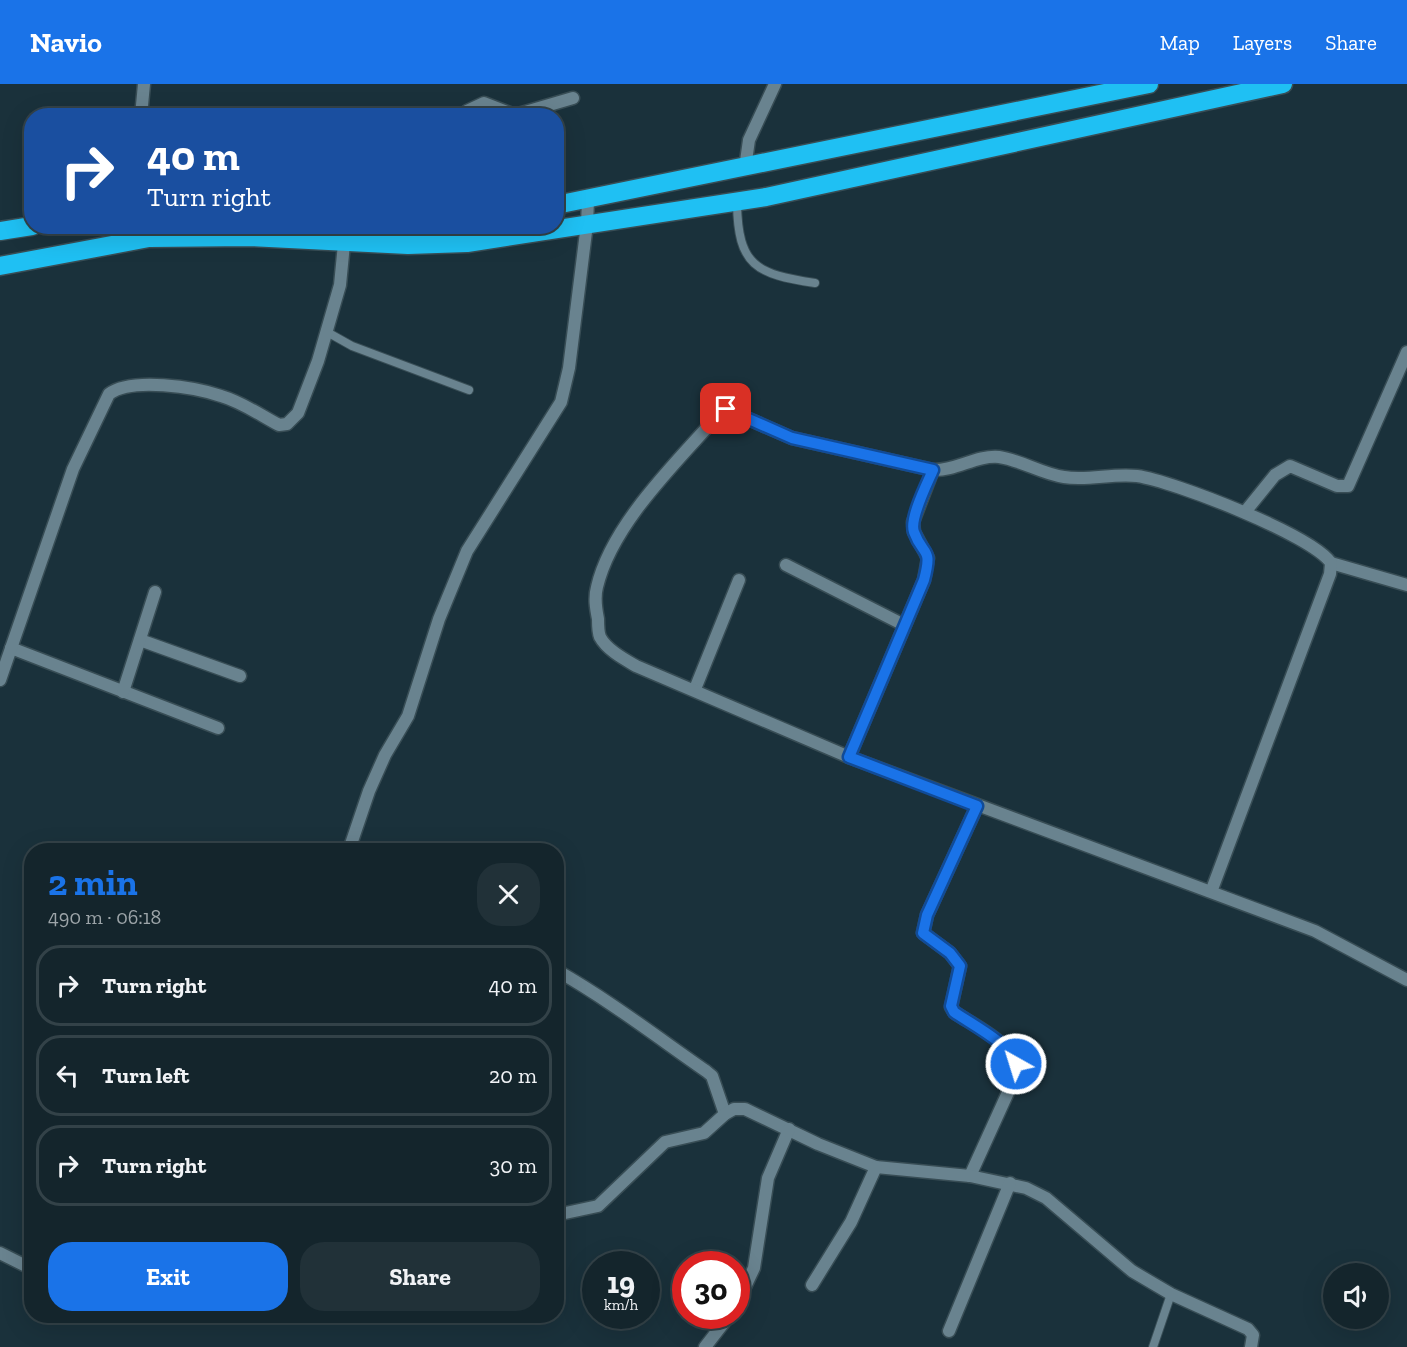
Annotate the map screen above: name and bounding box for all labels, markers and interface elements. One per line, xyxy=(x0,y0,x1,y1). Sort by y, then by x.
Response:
text: Navio xyxy=(30,26,102,59)
text: Map xyxy=(1160,30,1200,55)
text: Layers xyxy=(1233,30,1292,55)
text: Share xyxy=(1325,30,1377,55)
text: 40 m xyxy=(147,130,240,181)
icon: right xyxy=(48,132,126,210)
text: Turn right xyxy=(147,181,271,213)
pin xyxy=(700,383,751,434)
icon: arrive xyxy=(709,392,742,425)
text: 2 min xyxy=(48,861,138,904)
button: close xyxy=(477,863,540,926)
text: 490 m · 06:18 xyxy=(48,905,161,929)
icon: right xyxy=(51,969,84,1002)
text: Turn right xyxy=(102,972,206,999)
text: 40 m xyxy=(488,972,537,999)
position arrow xyxy=(984,1032,1048,1096)
icon: left xyxy=(51,1059,84,1092)
text: Turn left xyxy=(102,1062,189,1089)
text: 20 m xyxy=(489,1062,537,1089)
icon: right xyxy=(51,1149,84,1182)
text: Turn right xyxy=(102,1152,206,1179)
text: 30 m xyxy=(490,1152,537,1179)
button: Exit xyxy=(48,1242,288,1311)
button: Share xyxy=(300,1242,540,1311)
speed limit sign: 30 xyxy=(672,1251,750,1329)
map controls xyxy=(1323,1263,1389,1329)
button: sound xyxy=(1323,1263,1389,1329)
text: 19 xyxy=(607,1265,635,1301)
text: km/h xyxy=(604,1296,638,1314)

